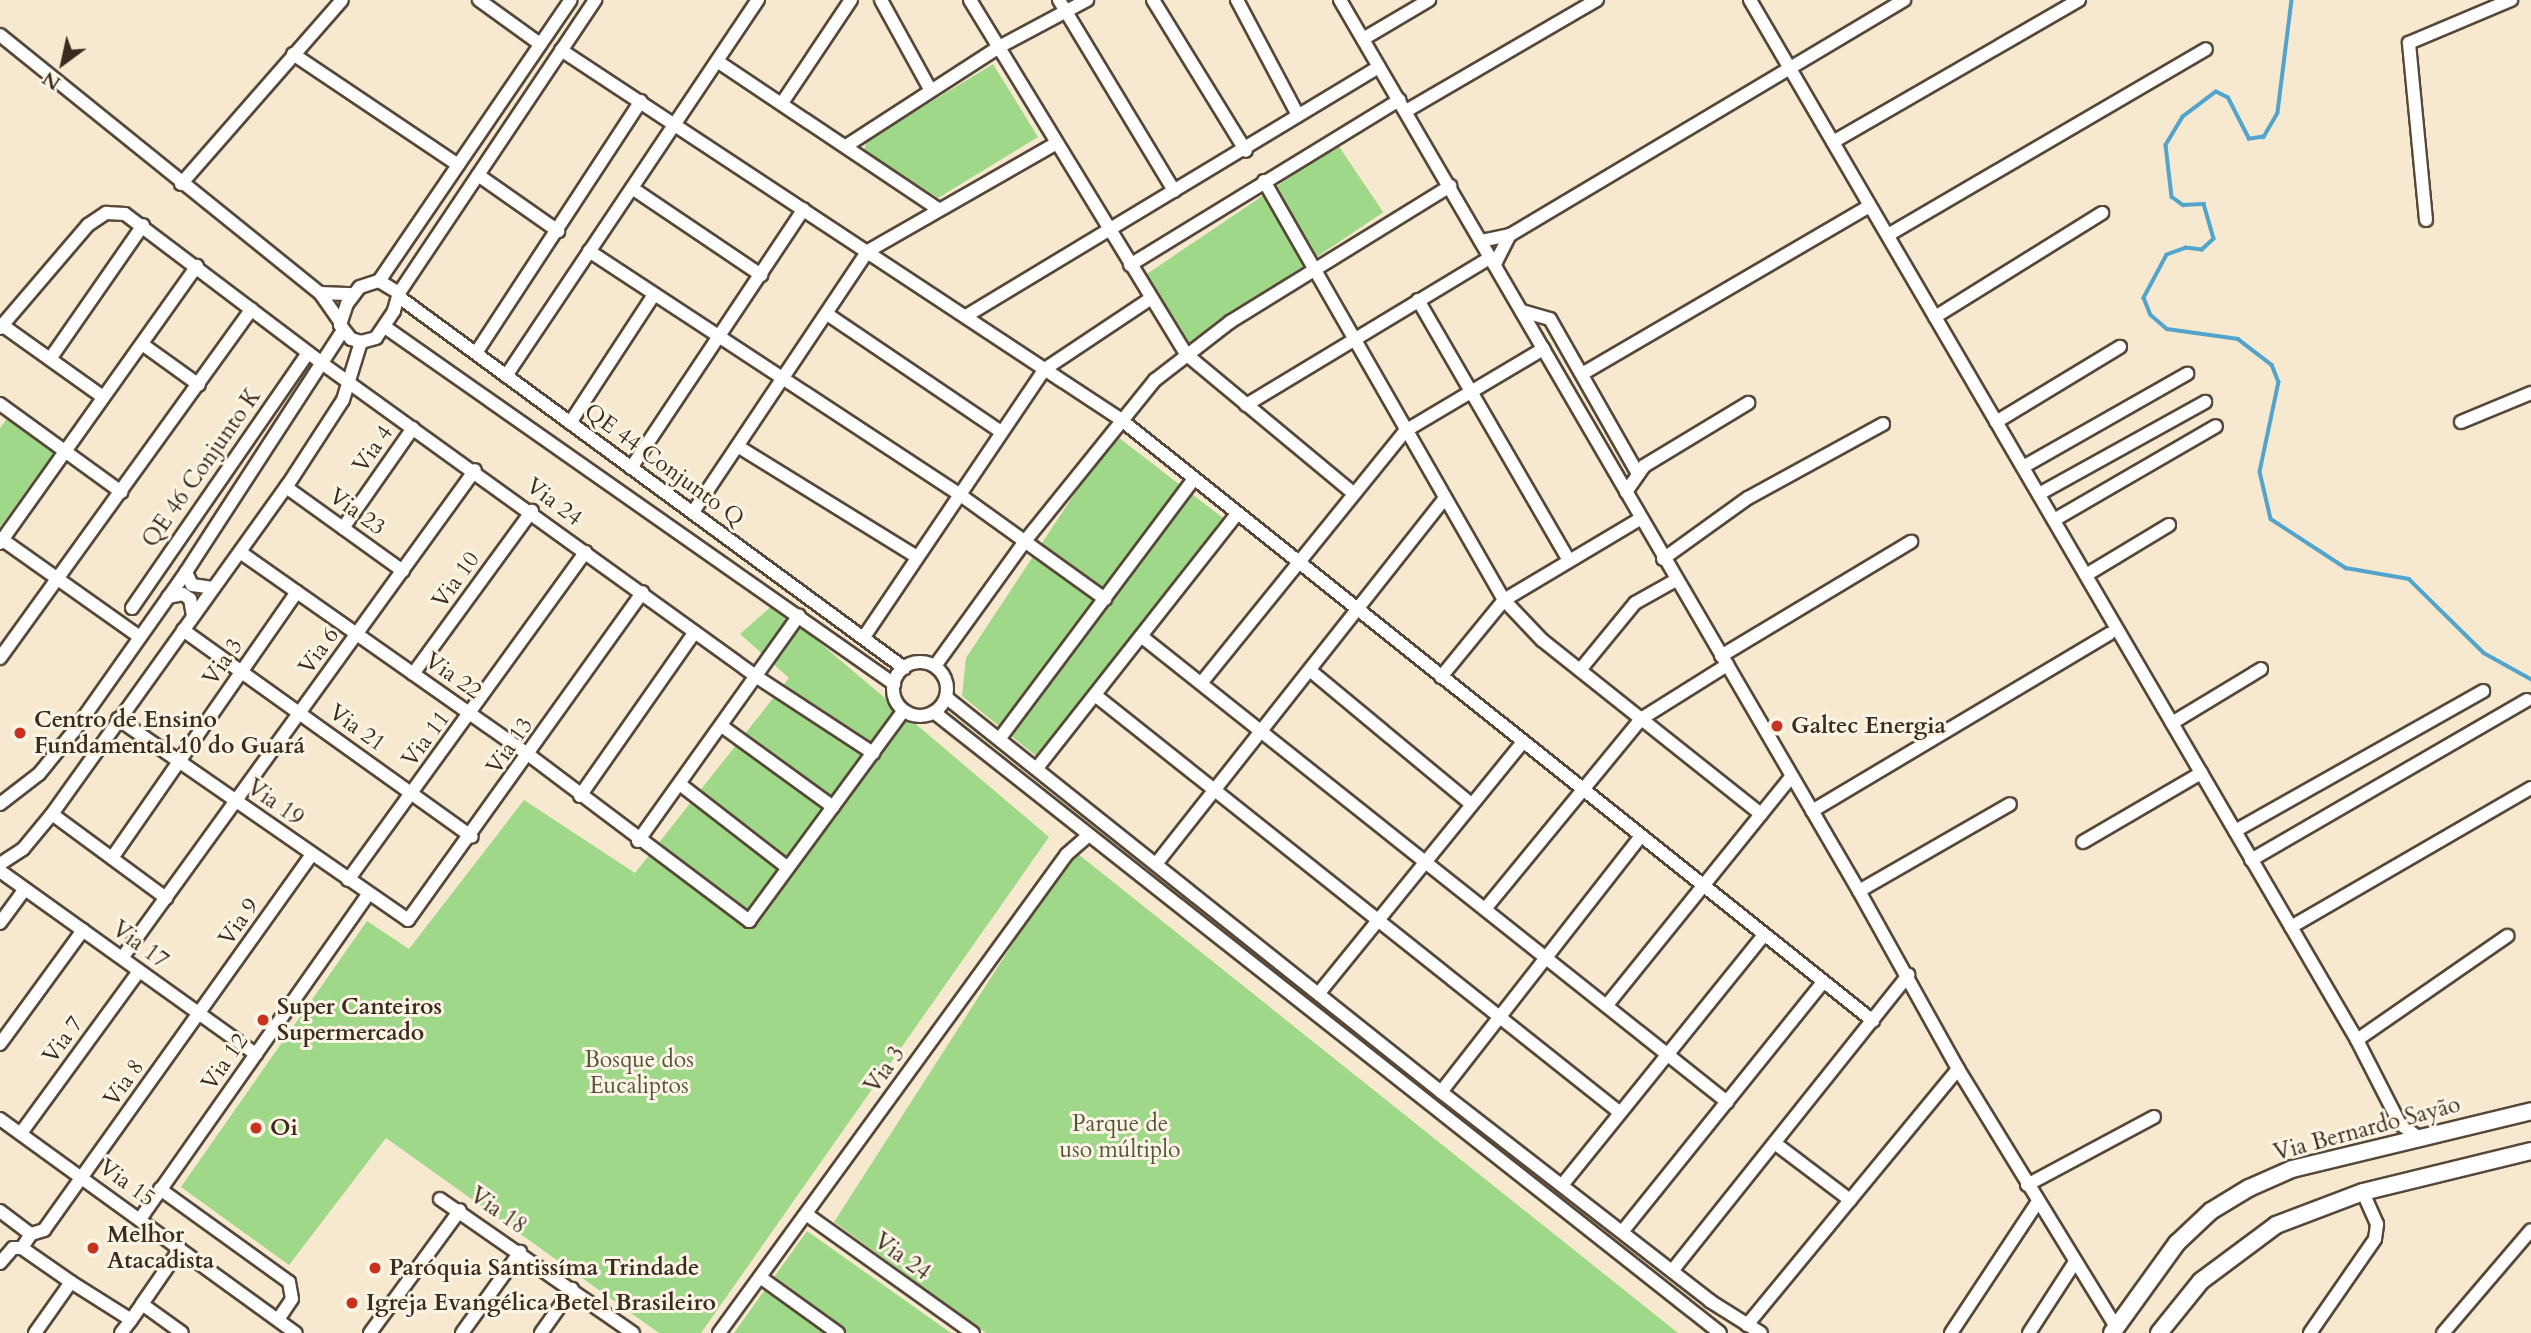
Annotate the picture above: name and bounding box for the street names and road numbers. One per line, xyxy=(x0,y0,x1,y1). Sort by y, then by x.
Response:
street label: QE 46 Conjunto K xyxy=(137,383,267,553)
street label: QE 44 Conjunto Q xyxy=(579,398,749,532)
street label: Via 4 xyxy=(347,420,399,478)
street label: Via 24 xyxy=(521,472,587,532)
street label: Via 23 xyxy=(323,482,391,542)
street label: Via 10 xyxy=(426,546,486,614)
street label: Via 6 xyxy=(293,622,345,680)
street label: Via 3 xyxy=(197,633,249,691)
street label: Via 22 xyxy=(419,647,487,705)
street label: Via 21 xyxy=(323,698,391,758)
street label: Via 11 xyxy=(396,706,456,772)
street label: Via 13 xyxy=(481,712,539,780)
street label: Via 19 xyxy=(241,774,309,832)
street label: Via 9 xyxy=(213,893,265,951)
street label: Via 17 xyxy=(106,915,174,975)
street label: Via 7 xyxy=(37,1011,89,1069)
street label: Via 12 xyxy=(196,1028,254,1096)
street label: Via 3 xyxy=(859,1041,911,1099)
street label: Via 8 xyxy=(98,1054,150,1112)
street label: Via Bernardo Sayão xyxy=(2271,1091,2463,1167)
street label: Via 15 xyxy=(93,1153,161,1213)
street label: Via 18 xyxy=(464,1182,532,1240)
street label: Via 24 xyxy=(868,1227,936,1287)

